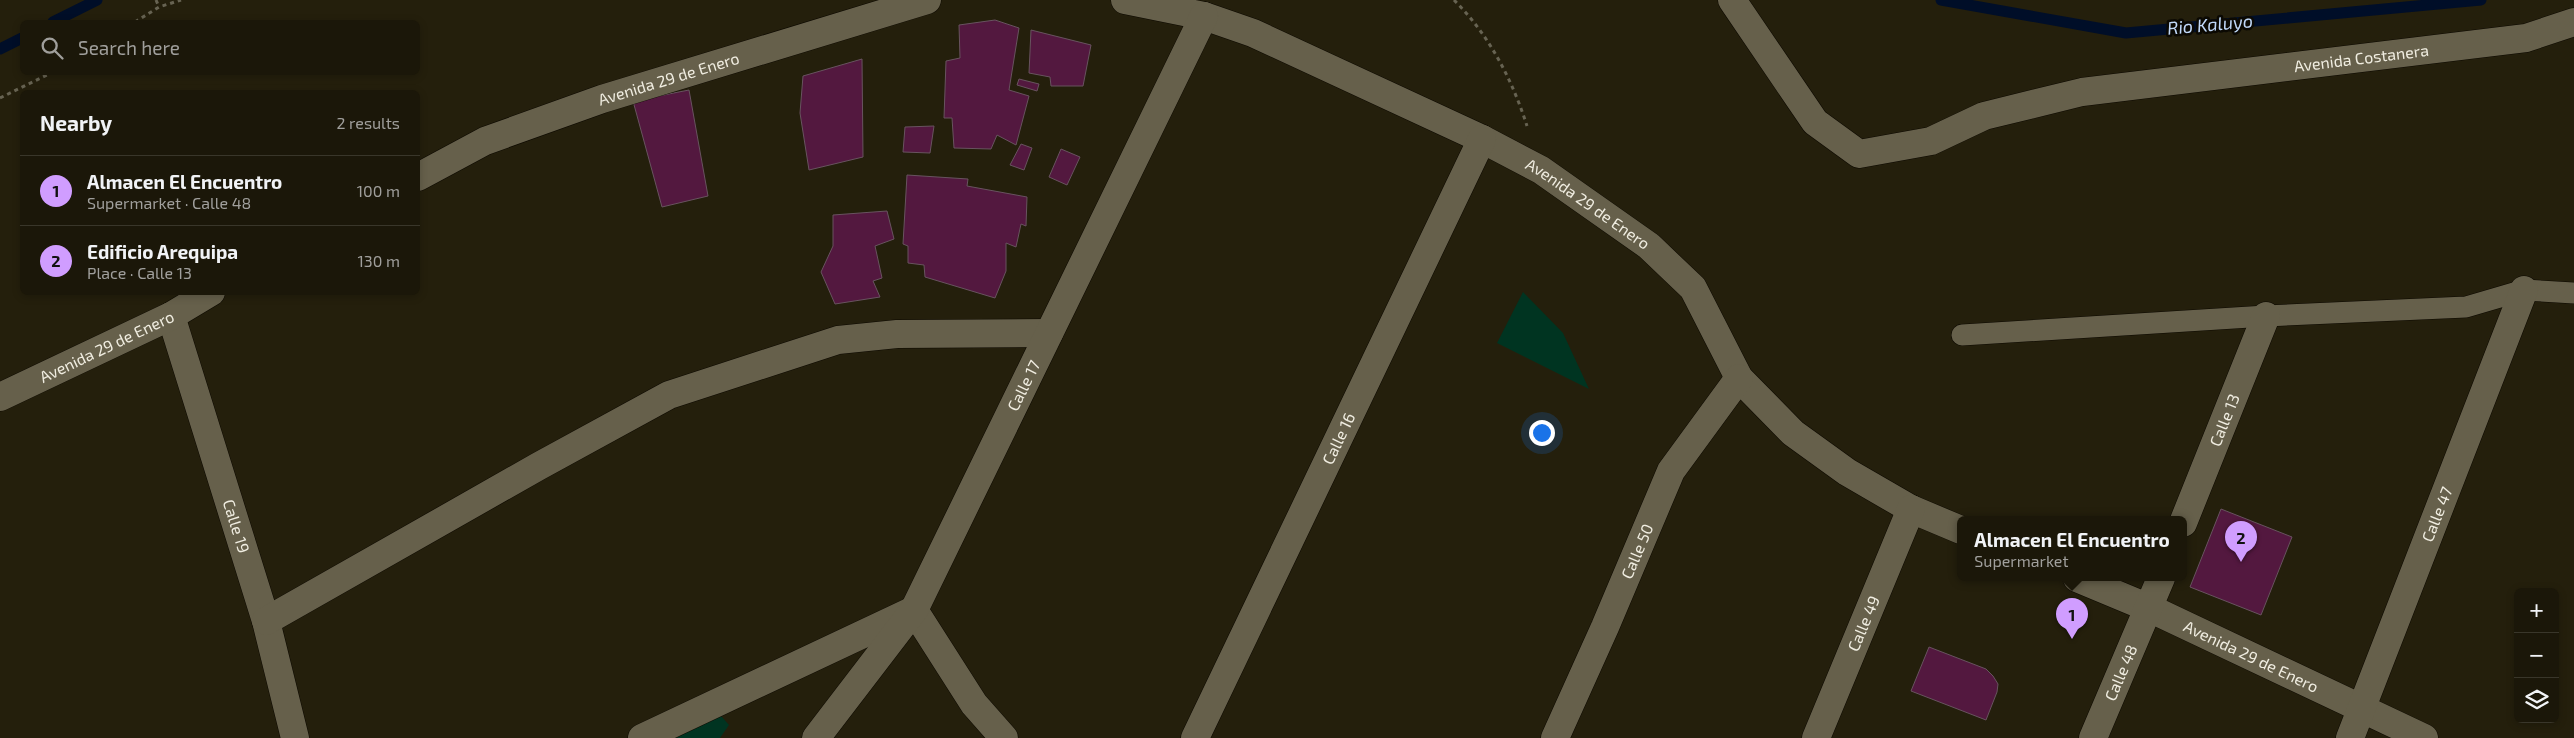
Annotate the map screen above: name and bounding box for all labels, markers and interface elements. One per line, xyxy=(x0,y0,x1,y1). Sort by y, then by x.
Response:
water label: Rio Kaluyo xyxy=(2166,9,2254,39)
search box xyxy=(20,20,420,75)
icon: search xyxy=(38,34,66,62)
text: Search here xyxy=(78,36,180,59)
street label: Avenida Costanera xyxy=(2293,40,2430,75)
street label: Avenida 29 de Enero xyxy=(596,48,741,109)
text: Nearby xyxy=(40,110,112,135)
text: 2 results xyxy=(337,113,400,132)
street label: Avenida 29 de Enero xyxy=(1523,154,1654,253)
text: Almacen El Encuentro xyxy=(87,170,282,193)
text: 1 xyxy=(53,181,59,200)
text: 100 m xyxy=(357,181,400,200)
text: Supermarket · Calle 48 xyxy=(87,193,251,212)
text: Edificio Arequipa xyxy=(87,240,238,263)
text: 2 xyxy=(51,251,61,270)
text: 130 m xyxy=(358,251,400,270)
text: Place · Calle 13 xyxy=(87,263,192,282)
street label: Avenida 29 de Enero xyxy=(36,306,177,386)
street label: Calle 17 xyxy=(1003,357,1044,414)
street label: Calle 13 xyxy=(2205,391,2243,449)
street label: Calle 16 xyxy=(1318,409,1358,467)
your location xyxy=(1529,420,1555,446)
street label: Calle 47 xyxy=(2417,484,2456,544)
street label: Calle 19 xyxy=(220,497,254,555)
popup xyxy=(1957,516,2187,581)
street label: Calle 50 xyxy=(1617,521,1657,581)
pin: 2 xyxy=(2225,521,2257,562)
text: Almacen El Encuentro xyxy=(1974,528,2170,551)
text: Supermarket xyxy=(1974,551,2069,570)
map controls xyxy=(2514,588,2559,723)
button: + xyxy=(2514,588,2559,633)
street label: Calle 49 xyxy=(1843,593,1883,654)
pin: 1 xyxy=(2056,598,2088,639)
street label: Avenida 29 de Enero xyxy=(2181,616,2322,696)
button: − xyxy=(2514,633,2559,678)
street label: Calle 48 xyxy=(2100,642,2141,703)
button: layers xyxy=(2514,678,2559,723)

